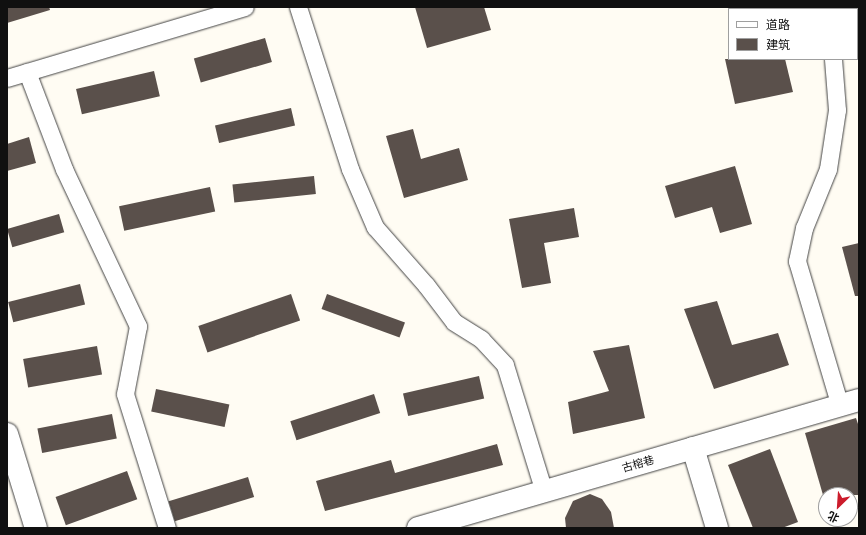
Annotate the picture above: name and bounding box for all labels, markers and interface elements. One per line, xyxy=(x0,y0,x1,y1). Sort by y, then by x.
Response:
legend xyxy=(728,8,858,60)
text: 道路 xyxy=(766,18,790,32)
text: 建筑 xyxy=(766,38,790,52)
street label: 古榕巷 xyxy=(620,453,656,475)
north arrow xyxy=(818,487,858,527)
text: 北 xyxy=(826,509,841,525)

